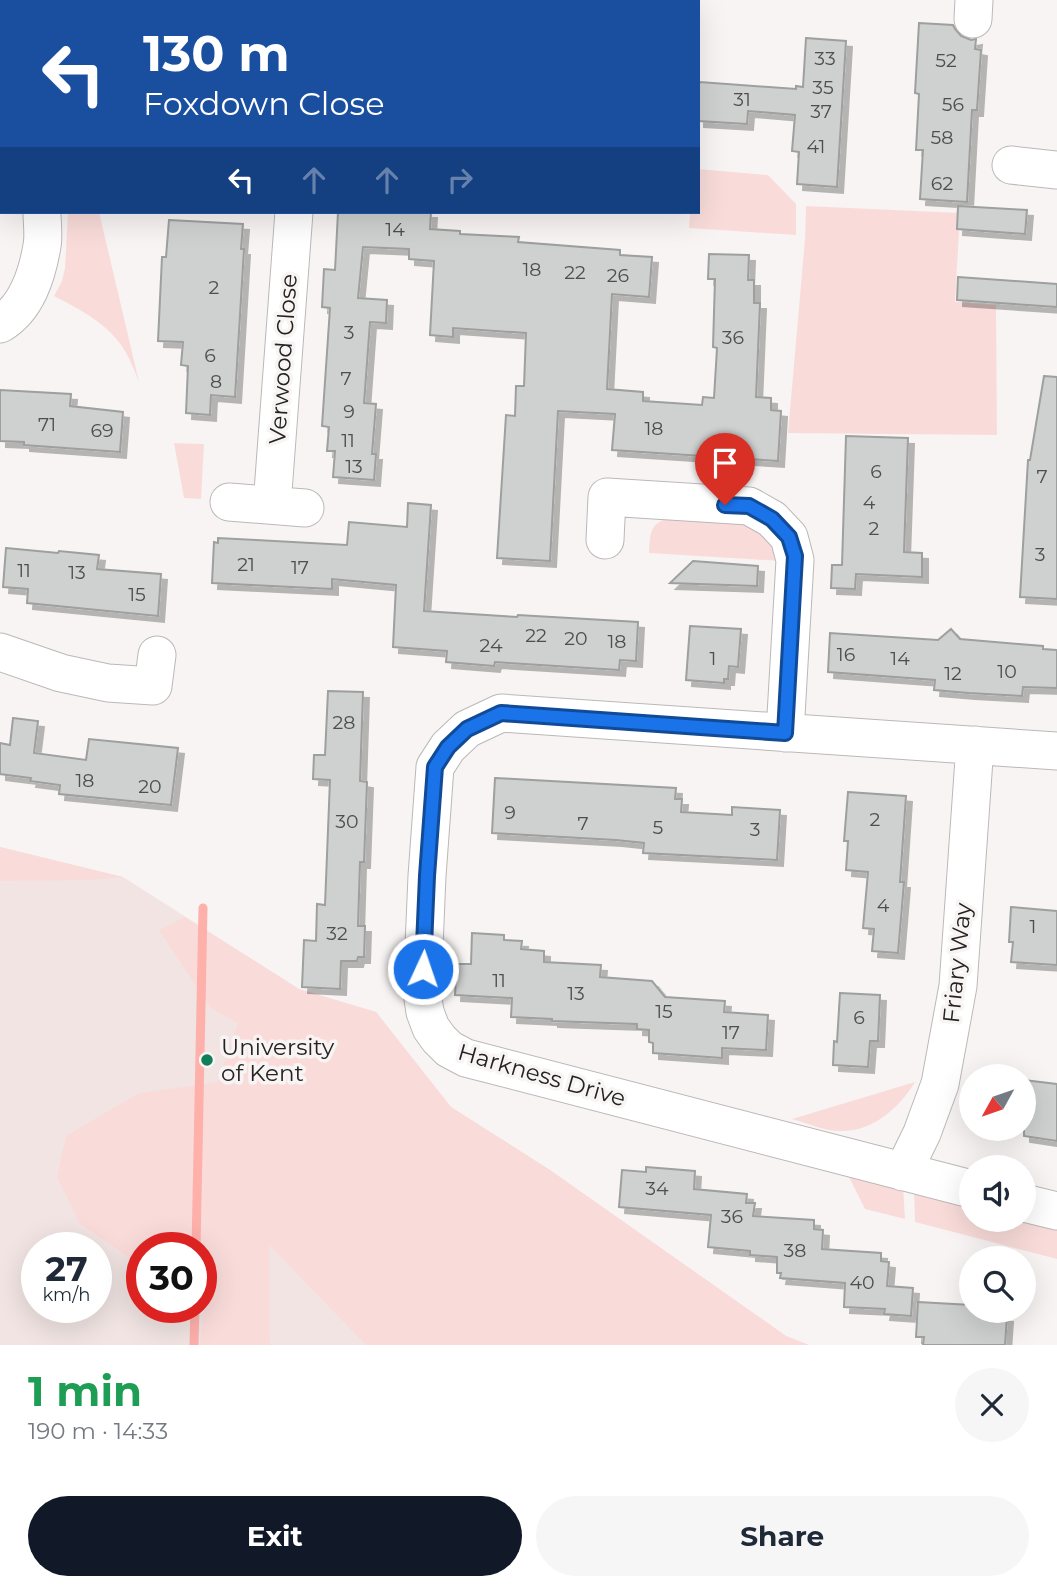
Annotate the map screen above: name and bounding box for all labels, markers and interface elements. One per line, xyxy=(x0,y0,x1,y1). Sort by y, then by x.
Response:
text: 130 m xyxy=(143,24,290,83)
icon: left xyxy=(28,28,119,119)
house number: 33 xyxy=(814,47,836,70)
house number: 52 xyxy=(935,49,957,72)
house number: 35 xyxy=(812,76,834,99)
text: Foxdown Close xyxy=(143,84,384,123)
house number: 31 xyxy=(733,88,751,111)
house number: 56 xyxy=(942,93,964,116)
house number: 37 xyxy=(810,100,832,123)
house number: 58 xyxy=(931,126,953,149)
house number: 41 xyxy=(807,135,825,158)
icon: left xyxy=(222,161,260,199)
icon: ahead xyxy=(295,161,333,199)
icon: ahead xyxy=(368,161,406,199)
icon: right xyxy=(441,161,479,199)
house number: 62 xyxy=(931,172,953,195)
house number: 14 xyxy=(385,218,405,241)
house number: 18 xyxy=(523,258,541,281)
house number: 22 xyxy=(564,261,586,284)
house number: 26 xyxy=(607,264,629,287)
street label: Verwood Close xyxy=(263,273,303,445)
house number: 2 xyxy=(209,276,220,299)
house number: 3 xyxy=(344,321,354,344)
house number: 36 xyxy=(722,326,744,349)
house number: 6 xyxy=(204,344,216,367)
house number: 7 xyxy=(340,367,352,390)
house number: 8 xyxy=(210,370,222,393)
house number: 9 xyxy=(343,400,355,423)
house number: 71 xyxy=(38,413,56,436)
house number: 18 xyxy=(645,417,663,440)
house number: 69 xyxy=(90,419,114,442)
house number: 11 xyxy=(341,429,355,452)
pin xyxy=(695,433,755,505)
icon: arrive xyxy=(706,444,744,482)
house number: 13 xyxy=(345,455,363,478)
house number: 6 xyxy=(870,460,882,483)
house number: 7 xyxy=(1036,465,1048,488)
house number: 4 xyxy=(863,491,876,514)
house number: 2 xyxy=(869,517,880,540)
house number: 3 xyxy=(1035,543,1045,566)
house number: 21 xyxy=(237,553,255,576)
house number: 17 xyxy=(291,556,309,579)
house number: 11 xyxy=(17,559,31,582)
house number: 13 xyxy=(68,561,86,584)
house number: 15 xyxy=(128,583,146,606)
house number: 22 xyxy=(525,624,547,647)
house number: 20 xyxy=(564,627,588,650)
house number: 18 xyxy=(608,630,626,653)
house number: 24 xyxy=(480,634,503,657)
house number: 16 xyxy=(837,643,855,666)
house number: 1 xyxy=(710,647,716,670)
house number: 14 xyxy=(890,647,910,670)
house number: 10 xyxy=(997,660,1017,683)
house number: 12 xyxy=(944,662,962,685)
house number: 28 xyxy=(333,711,355,734)
house number: 18 xyxy=(76,769,94,792)
house number: 20 xyxy=(138,775,162,798)
house number: 9 xyxy=(504,801,516,824)
house number: 2 xyxy=(870,808,881,831)
house number: 30 xyxy=(335,810,359,833)
house number: 7 xyxy=(577,812,589,835)
house number: 5 xyxy=(653,816,664,839)
house number: 3 xyxy=(750,818,760,841)
house number: 4 xyxy=(877,894,890,917)
street label: Friary Way xyxy=(937,901,977,1024)
house number: 1 xyxy=(1030,915,1036,938)
house number: 32 xyxy=(326,922,348,945)
position arrow xyxy=(386,932,460,1006)
house number: 11 xyxy=(492,969,506,992)
house number: 13 xyxy=(567,982,585,1005)
house number: 15 xyxy=(655,1000,673,1023)
house number: 6 xyxy=(853,1006,865,1029)
house number: 17 xyxy=(722,1021,740,1044)
place label: University of Kent xyxy=(221,1033,335,1087)
street label: Harkness Drive xyxy=(455,1038,629,1112)
marker: University of Kent xyxy=(199,1052,215,1068)
north arrow xyxy=(959,1064,1036,1141)
map controls xyxy=(959,1064,1036,1323)
button: sound xyxy=(959,1155,1036,1232)
house number: 34 xyxy=(645,1177,669,1200)
house number: 36 xyxy=(721,1205,743,1228)
speed limit sign: 30 xyxy=(126,1232,217,1323)
house number: 38 xyxy=(784,1239,806,1262)
button: search xyxy=(959,1246,1036,1323)
text: 27 xyxy=(45,1247,88,1290)
house number: 40 xyxy=(849,1271,875,1294)
text: km/h xyxy=(42,1284,91,1306)
text: 1 min xyxy=(28,1365,142,1417)
button: close xyxy=(955,1368,1029,1442)
text: 190 m · 14:33 xyxy=(28,1417,168,1445)
button: Exit xyxy=(28,1496,522,1576)
button: Share xyxy=(536,1496,1029,1576)

